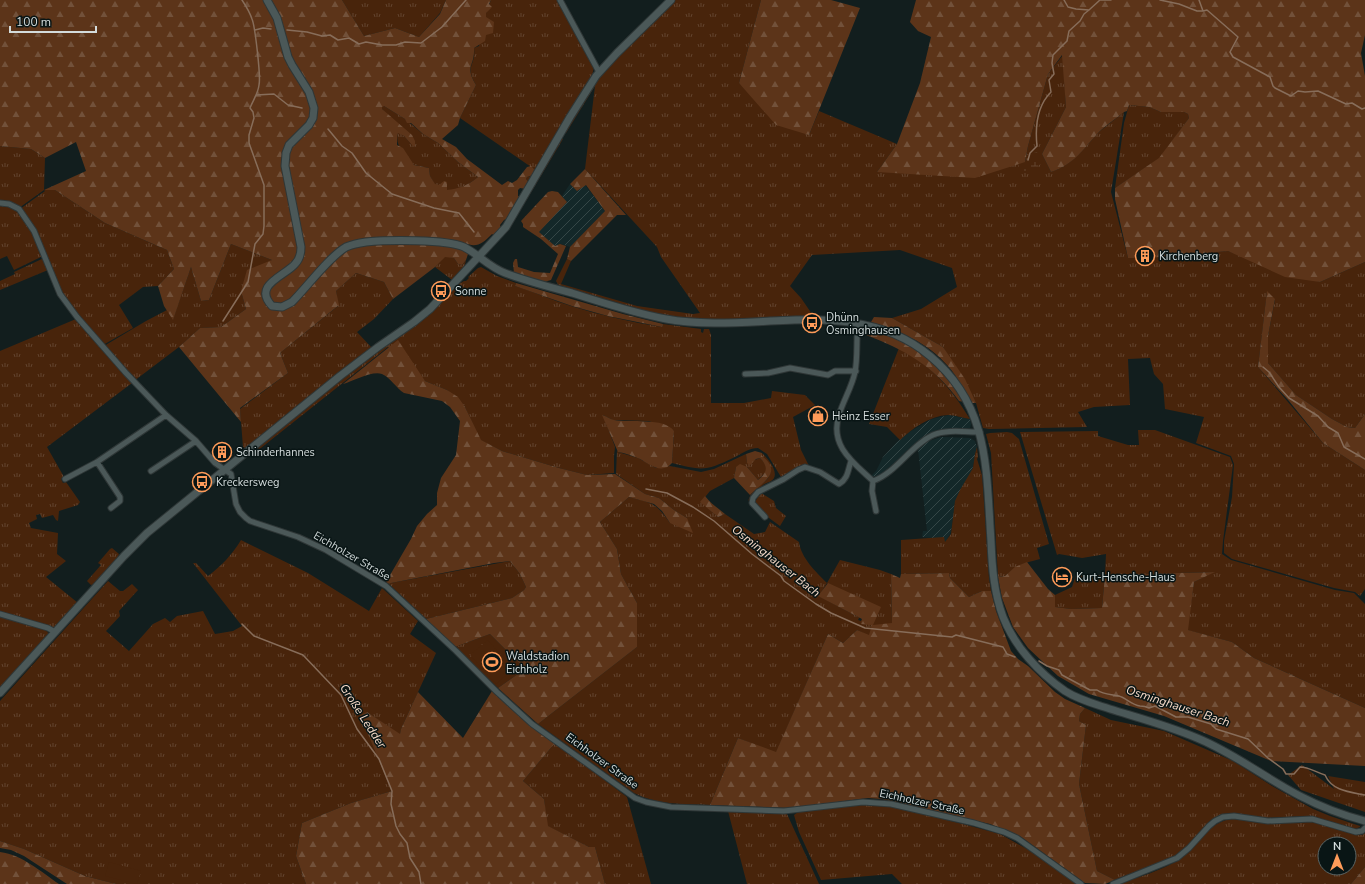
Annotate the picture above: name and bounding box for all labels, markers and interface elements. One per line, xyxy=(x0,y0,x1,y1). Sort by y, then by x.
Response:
scale bar xyxy=(10,8,96,34)
text: 100 m xyxy=(16,14,51,30)
building icon: Kirchenberg xyxy=(1134,245,1156,267)
place label: Kirchenberg xyxy=(1159,249,1218,264)
bus stop icon: Sonne xyxy=(430,280,452,302)
place label: Sonne xyxy=(455,284,486,299)
place label: Dhünn Osminghausen xyxy=(826,310,900,338)
bus stop icon: Dhünn Osminghausen xyxy=(801,312,823,334)
shop icon: Heinz Esser xyxy=(807,405,829,427)
place label: Heinz Esser xyxy=(832,409,890,424)
building icon: Schinderhannes xyxy=(211,441,233,463)
place label: Schinderhannes xyxy=(236,445,315,460)
bus stop icon: Kreckersweg xyxy=(191,471,213,493)
place label: Kreckersweg xyxy=(216,475,279,490)
water label: Osminghauser Bach xyxy=(728,521,824,601)
street label: Eichholzer Straße xyxy=(311,528,393,584)
hotel icon: Kurt-Hensche-Haus xyxy=(1051,566,1073,588)
place label: Kurt-Hensche-Haus xyxy=(1076,570,1175,585)
place label: Waldstadion Eichholz xyxy=(506,649,569,677)
sports icon: Waldstadion Eichholz xyxy=(481,651,503,673)
water label: Große Ledder xyxy=(336,681,390,752)
water label: Osminghauser Bach xyxy=(1124,682,1232,730)
street label: Eichholzer Straße xyxy=(563,730,641,793)
street label: Eichholzer Straße xyxy=(878,786,966,818)
north arrow xyxy=(1317,836,1357,876)
text: N xyxy=(1333,839,1341,854)

